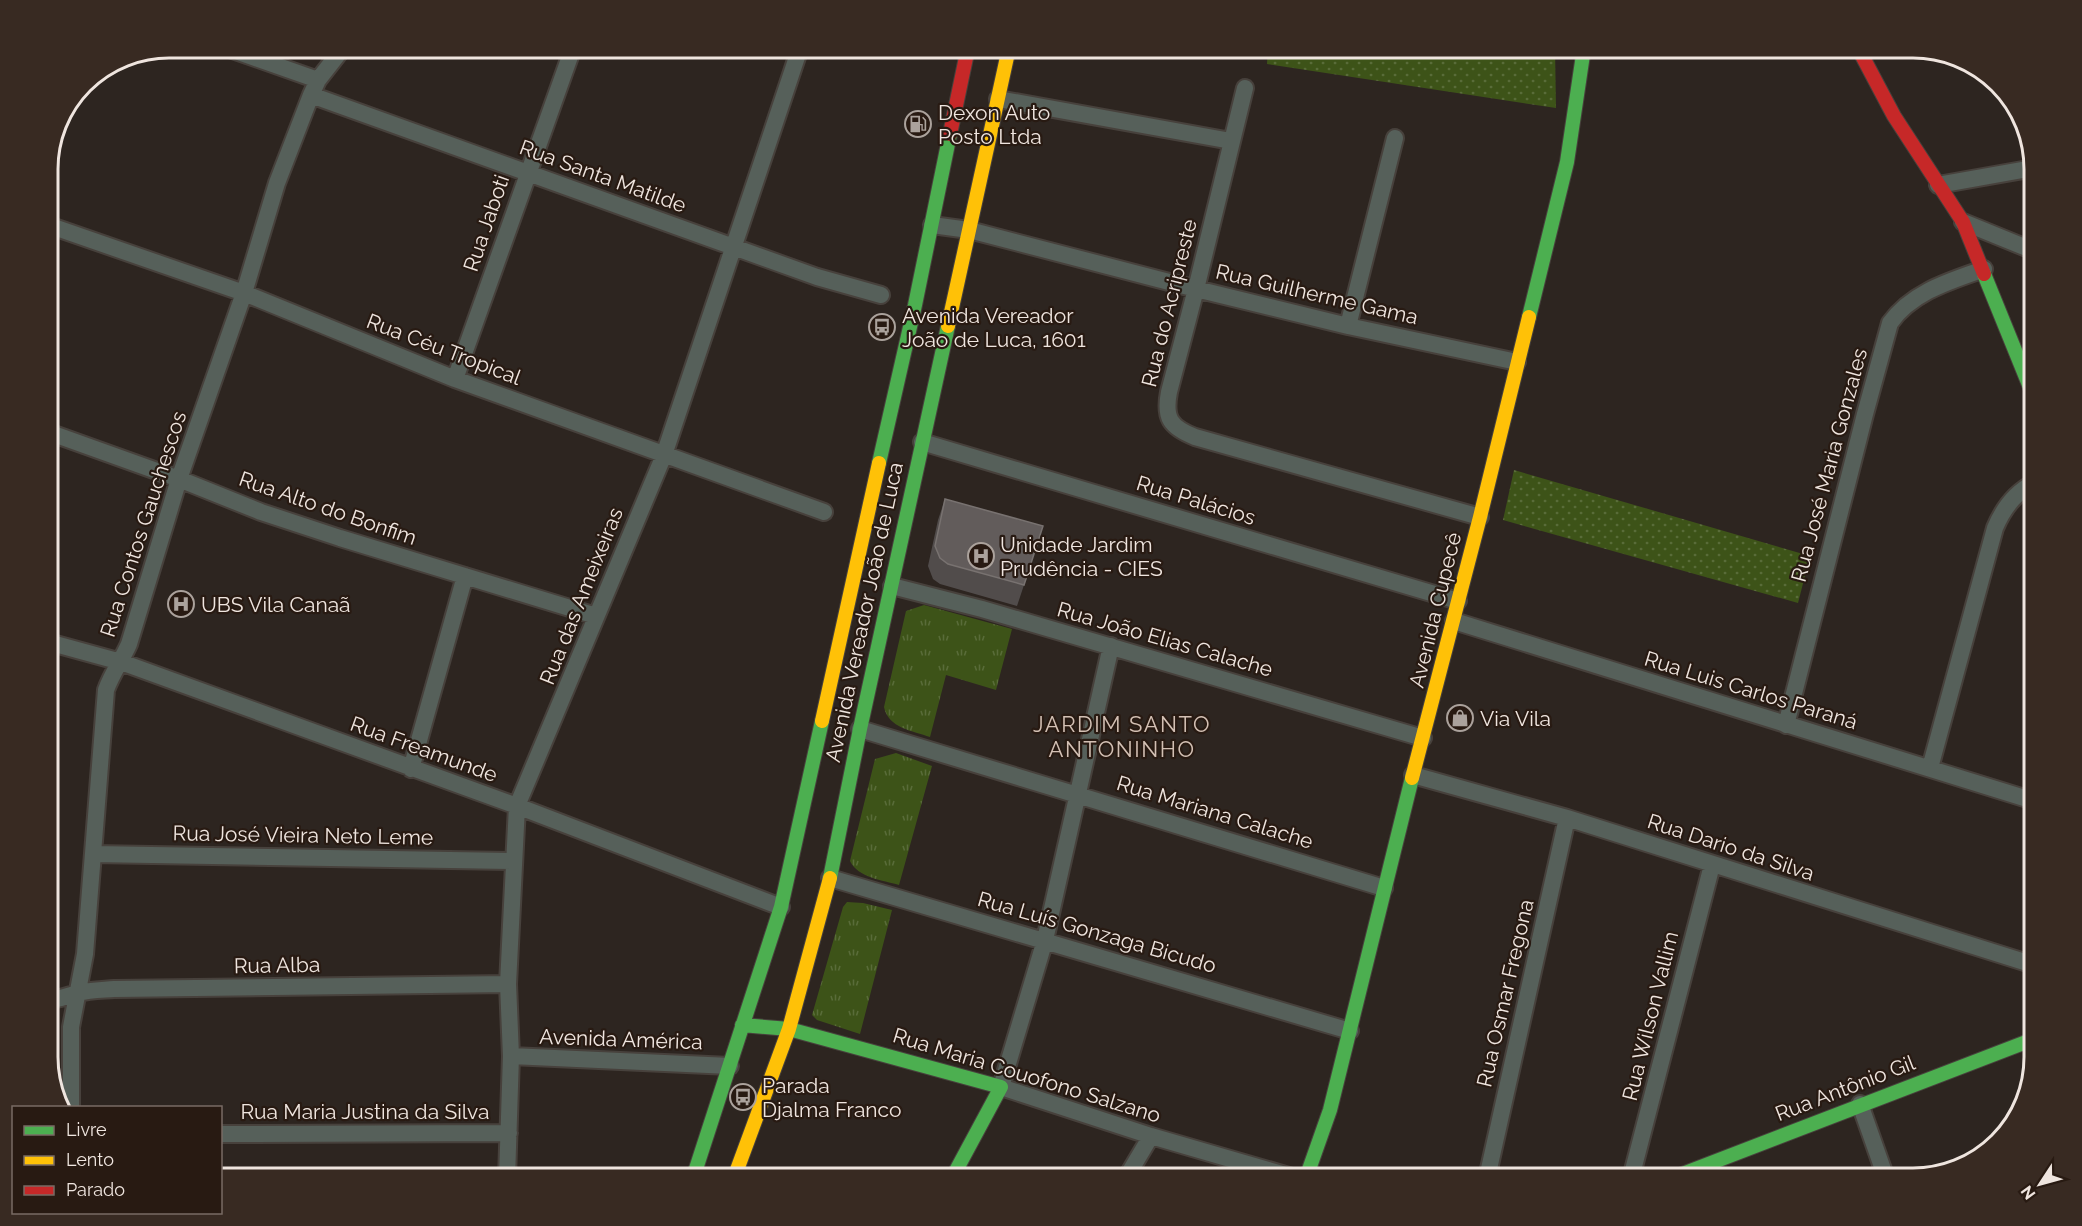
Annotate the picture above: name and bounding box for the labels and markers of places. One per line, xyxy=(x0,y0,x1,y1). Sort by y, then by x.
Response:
place label: Dexon Auto Posto Ltda xyxy=(938,100,1050,149)
fuel station icon: Dexon Auto Posto Ltda xyxy=(903,109,933,139)
place label: Avenida Vereador João de Luca, 1601 xyxy=(902,303,1086,352)
bus stop icon: Avenida Vereador João de Luca, 1601 xyxy=(867,312,897,342)
place label: Unidade Jardim Prudência - CIES xyxy=(1000,532,1163,581)
hospital icon: Unidade Jardim Prudência - CIES xyxy=(966,541,996,571)
hospital icon: UBS Vila Canaã xyxy=(166,589,196,619)
place label: UBS Vila Canaã xyxy=(201,592,351,617)
shop icon: Via Vila xyxy=(1445,703,1475,733)
place label: Via Vila xyxy=(1480,706,1551,731)
place label: Parada Djalma Franco xyxy=(762,1073,902,1122)
bus stop icon: Parada Djalma Franco xyxy=(728,1082,758,1112)

